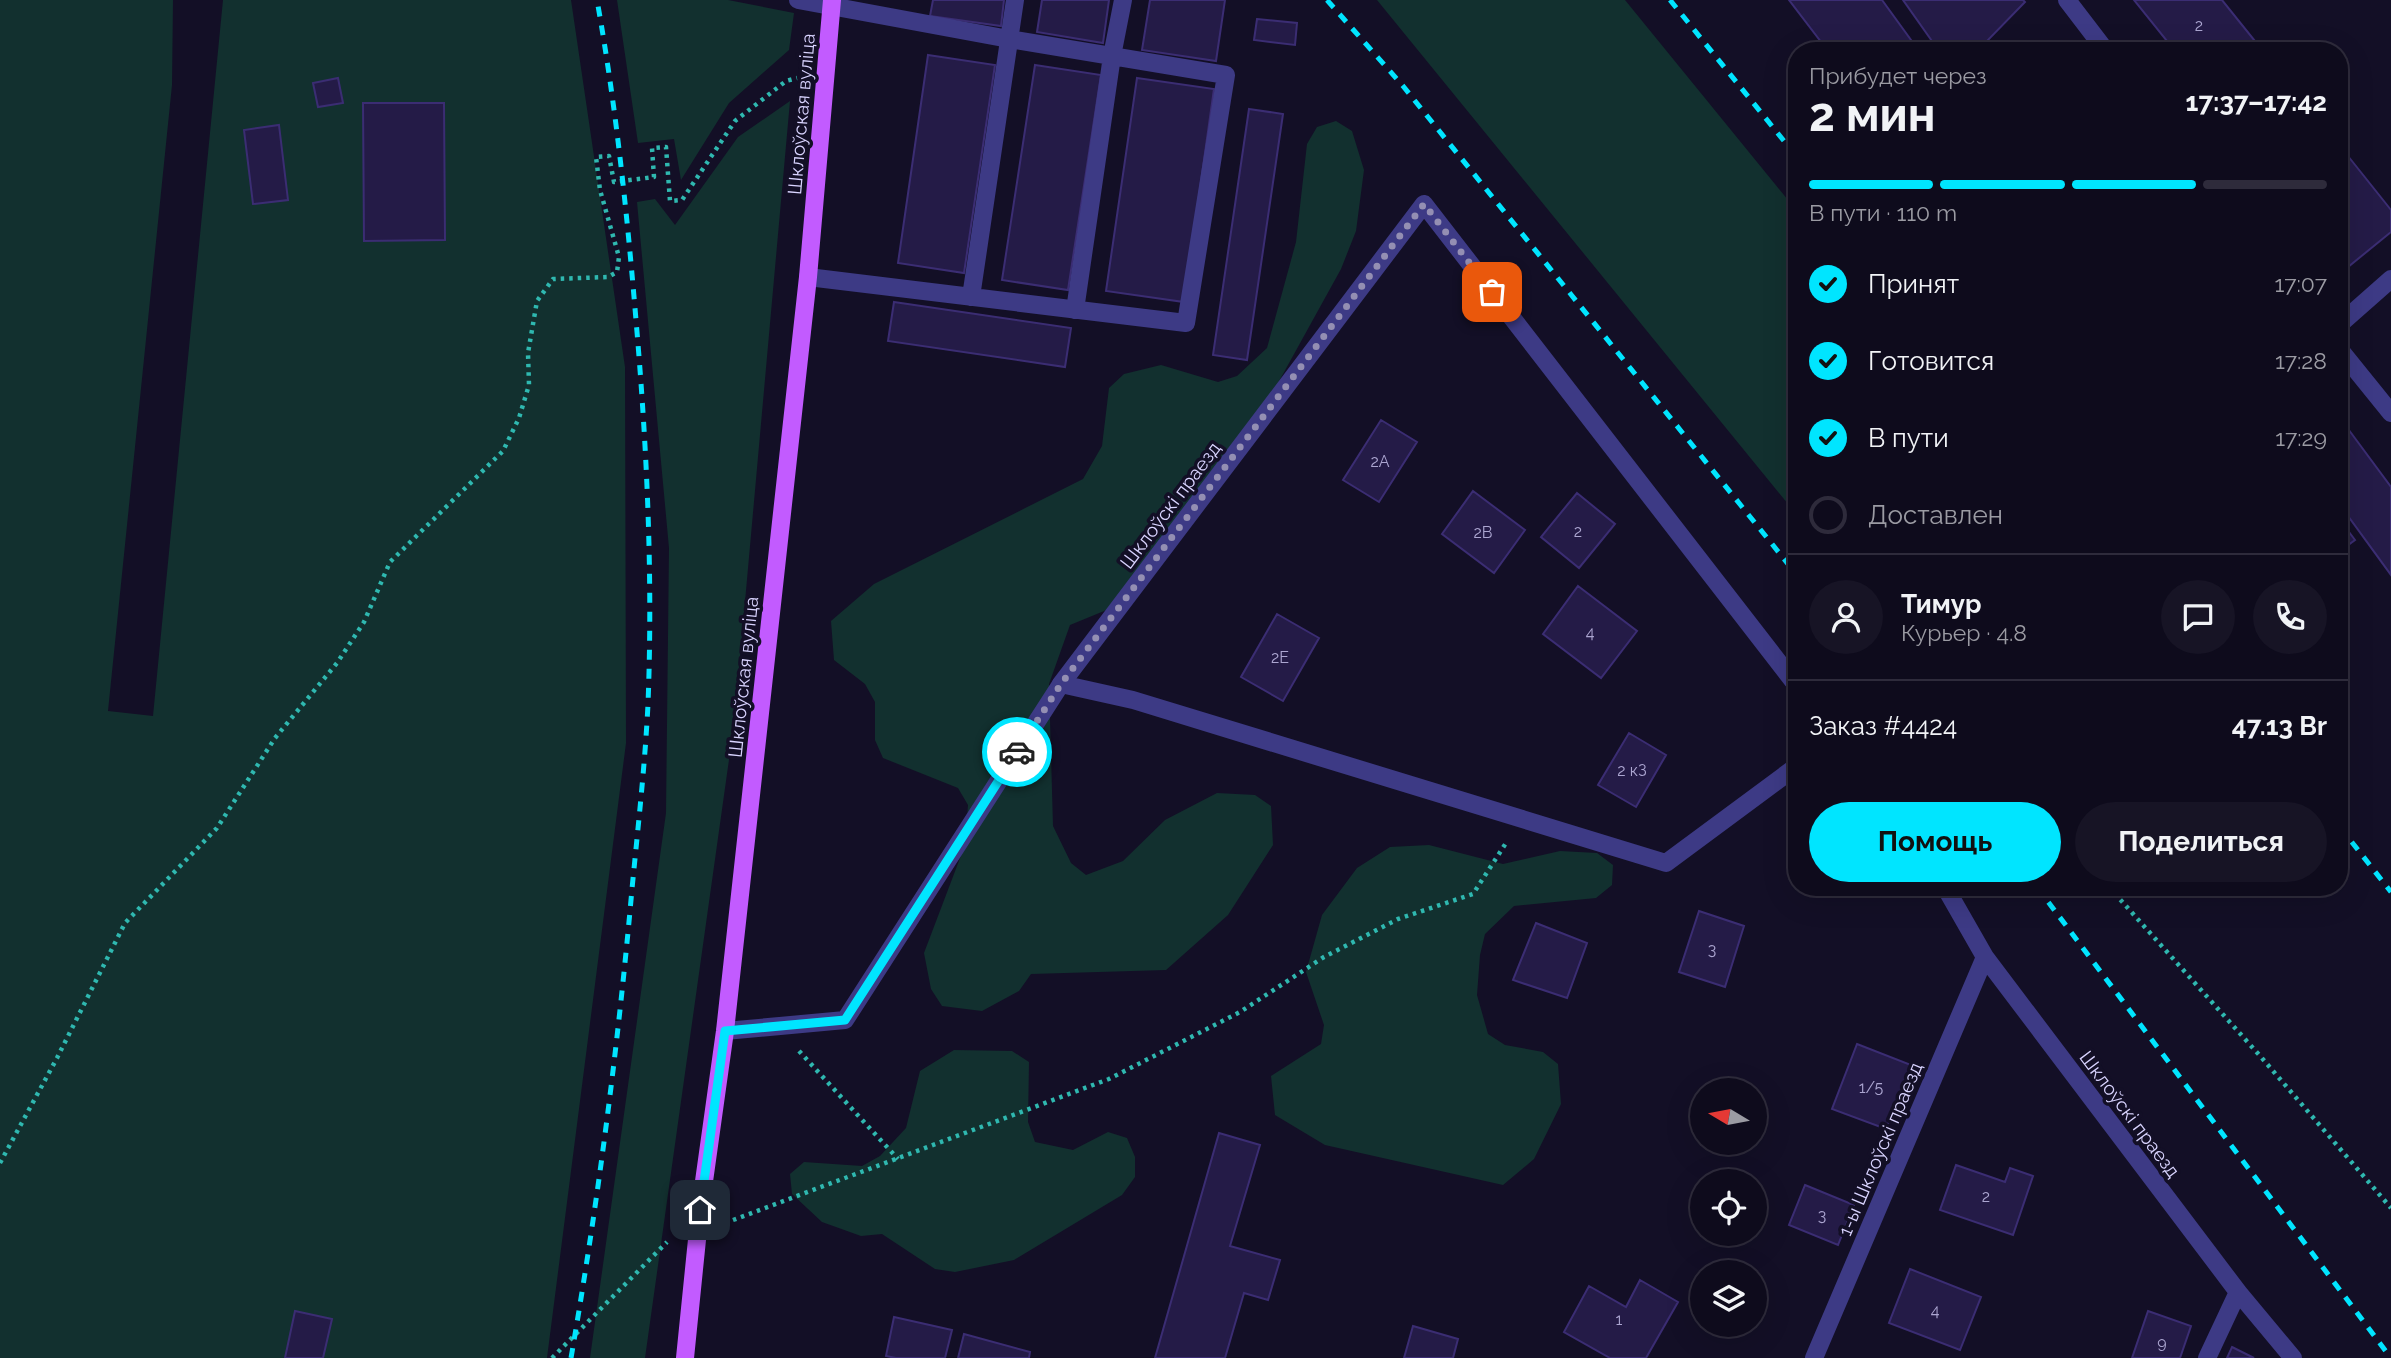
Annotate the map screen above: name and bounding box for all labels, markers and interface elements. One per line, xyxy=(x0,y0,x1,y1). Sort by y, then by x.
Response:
house number: 2 xyxy=(2195,16,2203,35)
street label: Шклоўская вуліца xyxy=(783,32,819,196)
text: Прибудет через xyxy=(1809,62,1987,89)
text: 17:37–17:42 xyxy=(2186,87,2327,117)
text: 2 мин xyxy=(1809,88,1936,142)
text: В пути · 110 m xyxy=(1809,199,1957,226)
pin xyxy=(1462,262,1522,322)
icon: check xyxy=(1809,265,1847,303)
text: Принят xyxy=(1868,269,1959,299)
text: 17:07 xyxy=(2274,270,2327,297)
icon: bag xyxy=(1473,273,1511,311)
icon: check xyxy=(1809,342,1847,380)
text: Готовится xyxy=(1868,346,1994,376)
text: 17:28 xyxy=(2275,347,2327,374)
icon: check xyxy=(1809,419,1847,457)
text: В пути xyxy=(1868,423,1949,453)
text: 17:29 xyxy=(2275,424,2327,451)
street label: Шклоўскі праезд xyxy=(1115,437,1225,573)
house number: 2А xyxy=(1370,452,1390,471)
text: Доставлен xyxy=(1868,500,2003,530)
house number: 2 xyxy=(1574,522,1582,541)
house number: 2В xyxy=(1474,523,1493,542)
button: person xyxy=(1809,580,1883,654)
button: chat xyxy=(2161,580,2235,654)
button: phone xyxy=(2253,580,2327,654)
text: Тимур xyxy=(1901,589,1981,619)
street label: Шклоўская вуліца xyxy=(724,595,762,759)
text: Курьер · 4.8 xyxy=(1901,619,2027,646)
house number: 4 xyxy=(1586,623,1595,642)
house number: 2Е xyxy=(1271,648,1289,667)
text: Заказ #4424 xyxy=(1809,711,1957,741)
text: 47.13 Br xyxy=(2232,711,2327,741)
courier xyxy=(982,717,1052,787)
icon: car xyxy=(998,733,1036,771)
house number: 2 кЗ xyxy=(1617,761,1647,780)
button: Помощь xyxy=(1809,802,2061,882)
button: Поделиться xyxy=(2075,802,2327,882)
house number: 3 xyxy=(1708,940,1716,959)
street label: Шклоўскі праезд xyxy=(2075,1046,2185,1182)
street label: 1-ы Шклоўскі праезд xyxy=(1833,1059,1927,1239)
north arrow xyxy=(1690,1078,1768,1155)
map controls xyxy=(1690,1078,1767,1337)
house number: 1/5 xyxy=(1859,1078,1884,1097)
button: locate xyxy=(1690,1169,1767,1246)
pin xyxy=(670,1180,730,1240)
house number: 2 xyxy=(1982,1187,1990,1206)
icon: home xyxy=(681,1191,719,1229)
house number: 3 xyxy=(1818,1206,1826,1225)
button: layers xyxy=(1690,1260,1767,1337)
house number: 4 xyxy=(1931,1301,1940,1320)
house number: 1 xyxy=(1616,1310,1623,1329)
house number: 9 xyxy=(2157,1333,2167,1352)

